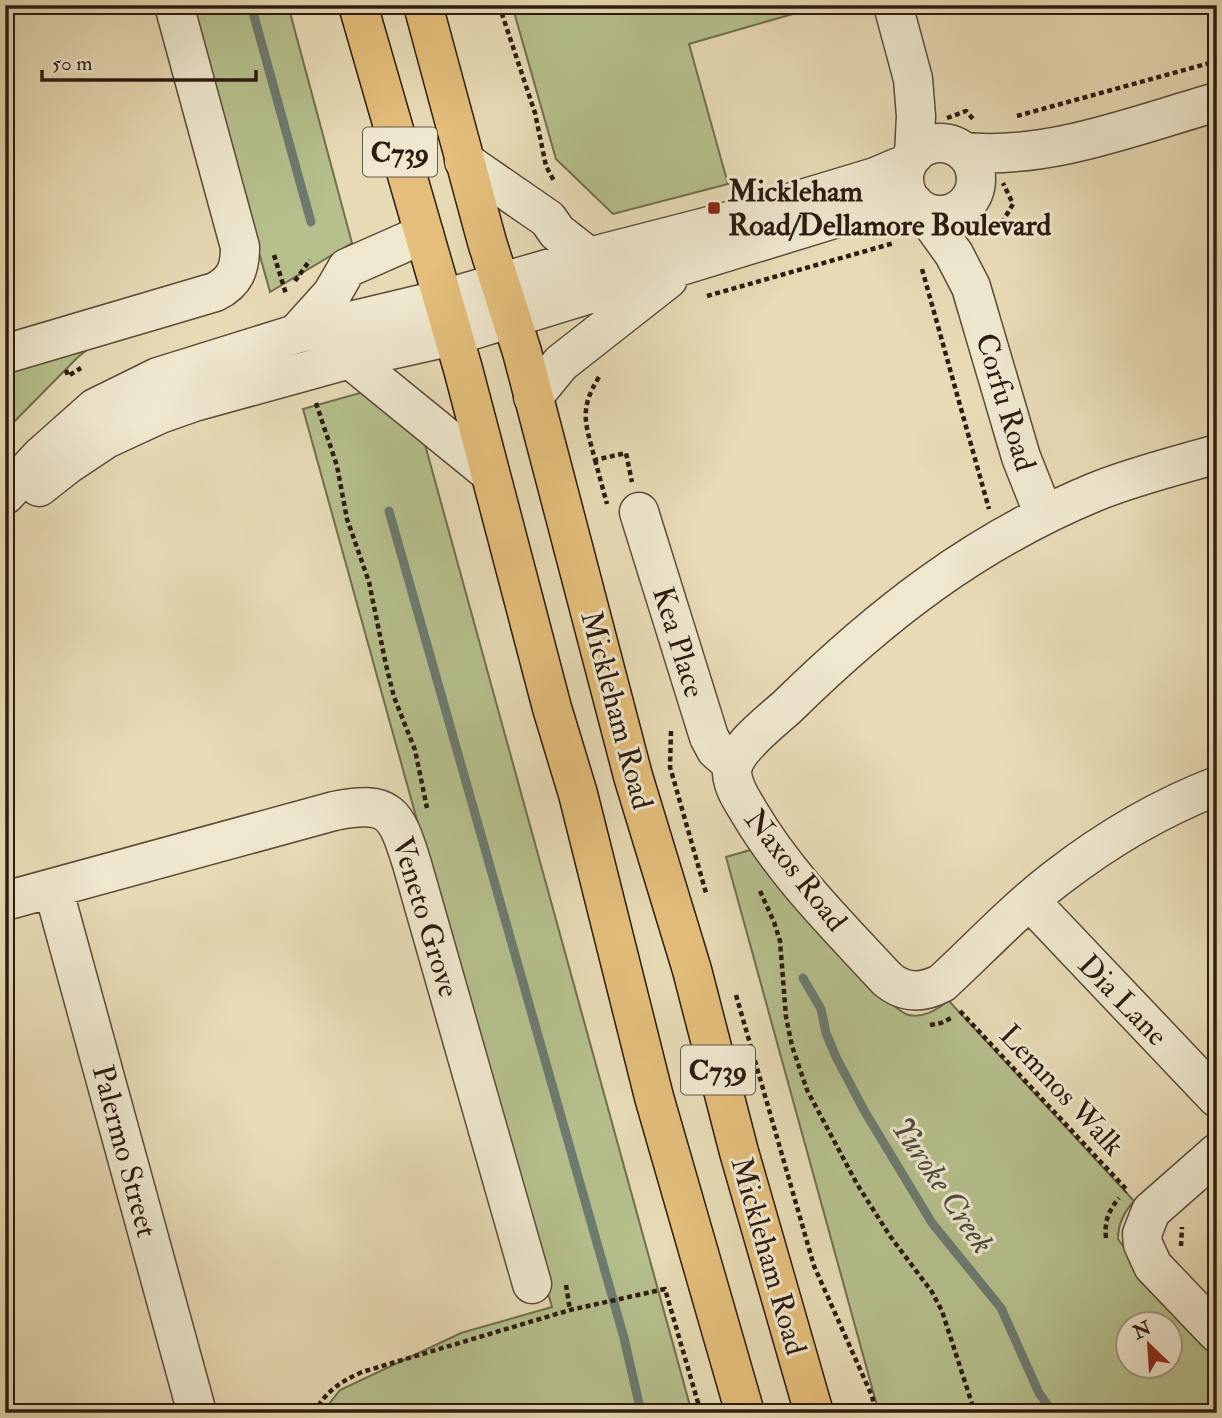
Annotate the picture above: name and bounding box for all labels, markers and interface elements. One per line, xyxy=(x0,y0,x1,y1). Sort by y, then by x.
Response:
scale bar xyxy=(42,38,256,82)
text: 50 m xyxy=(52,50,93,77)
road number: C739 xyxy=(363,128,437,176)
place label: Mickleham Road/Dellamore Boulevard xyxy=(727,173,1052,244)
marker: Mickleham Road/Dellamore Boulevard xyxy=(706,200,722,216)
street label: Corfu Road xyxy=(967,329,1044,476)
street label: Kea Place xyxy=(644,582,713,702)
street label: Mickleham Road xyxy=(572,607,661,814)
street label: Naxos Road xyxy=(736,802,855,939)
street label: Veneto Grove xyxy=(384,833,467,1002)
street label: Dia Lane xyxy=(1070,947,1175,1054)
street label: Lemnos Walk xyxy=(991,1017,1132,1164)
road number: C739 xyxy=(681,1046,755,1094)
street label: Palermo Street xyxy=(84,1061,165,1242)
water label: Yuroke Creek xyxy=(882,1110,1002,1262)
street label: Mickleham Road xyxy=(723,1153,814,1359)
north arrow xyxy=(1114,1310,1184,1380)
text: N xyxy=(1129,1316,1156,1345)

